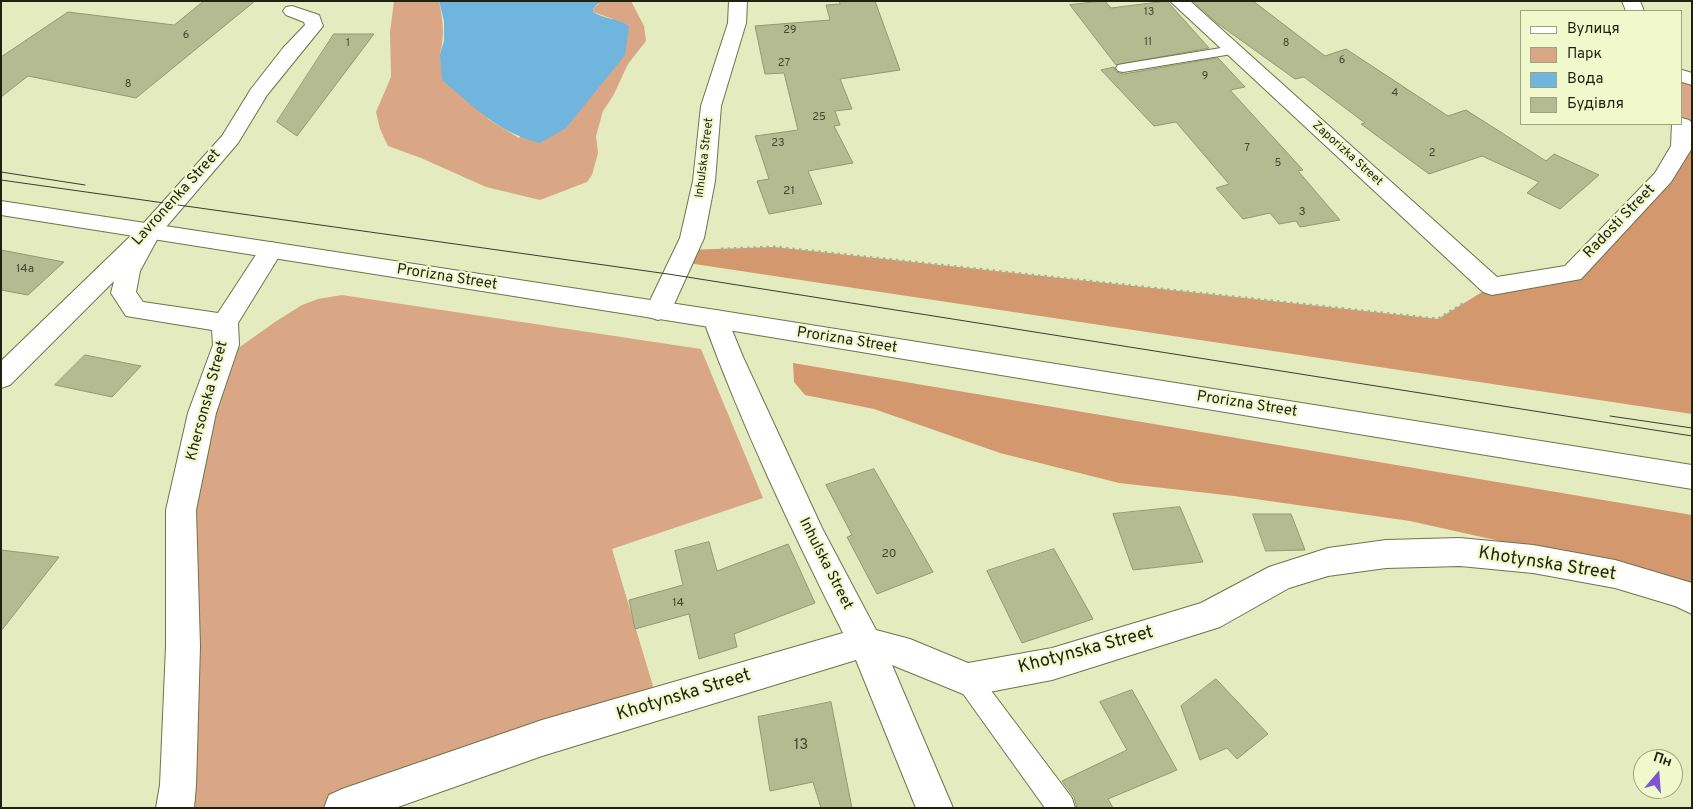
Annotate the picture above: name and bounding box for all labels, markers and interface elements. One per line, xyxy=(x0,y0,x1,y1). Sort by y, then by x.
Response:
house number: 13 xyxy=(1144,6,1154,20)
legend xyxy=(1520,10,1683,125)
text: Вулиця xyxy=(1567,20,1620,39)
house number: 29 xyxy=(783,24,797,38)
house number: 6 xyxy=(183,29,189,43)
house number: 11 xyxy=(1144,36,1152,50)
house number: 1 xyxy=(346,37,350,51)
house number: 8 xyxy=(1283,37,1289,51)
text: Парк xyxy=(1567,45,1602,64)
house number: 6 xyxy=(1339,54,1345,68)
house number: 27 xyxy=(778,57,790,71)
house number: 9 xyxy=(1202,70,1208,84)
text: Вода xyxy=(1567,70,1603,89)
house number: 8 xyxy=(125,78,131,92)
house number: 4 xyxy=(1392,87,1398,101)
text: Будівля xyxy=(1567,95,1624,114)
house number: 25 xyxy=(812,111,826,125)
street label: Inhulska Street xyxy=(693,117,717,199)
street label: Zaporizka Street xyxy=(1309,119,1385,189)
house number: 23 xyxy=(771,137,785,151)
house number: 7 xyxy=(1244,142,1250,156)
street label: Lavronenka Street xyxy=(129,146,225,250)
house number: 2 xyxy=(1429,147,1435,161)
house number: 5 xyxy=(1275,157,1281,171)
street label: Radosti Street xyxy=(1580,181,1660,263)
house number: 21 xyxy=(783,185,795,199)
house number: 3 xyxy=(1298,206,1306,220)
street label: Prorizna Street xyxy=(395,261,499,295)
house number: 14а xyxy=(16,263,34,277)
street label: Prorizna Street xyxy=(795,324,899,358)
street label: Khersonska Street xyxy=(183,339,233,463)
street label: Prorizna Street xyxy=(1195,388,1299,422)
street label: Inhulska Street xyxy=(794,515,856,613)
street label: Khotynska Street xyxy=(1477,543,1617,587)
house number: 20 xyxy=(881,548,897,562)
house number: 14 xyxy=(672,597,684,611)
street label: Khotynska Street xyxy=(1016,623,1156,679)
street label: Khotynska Street xyxy=(614,665,754,727)
house number: 13 xyxy=(794,737,808,755)
north arrow xyxy=(1633,749,1683,799)
text: Пн xyxy=(1651,749,1674,771)

